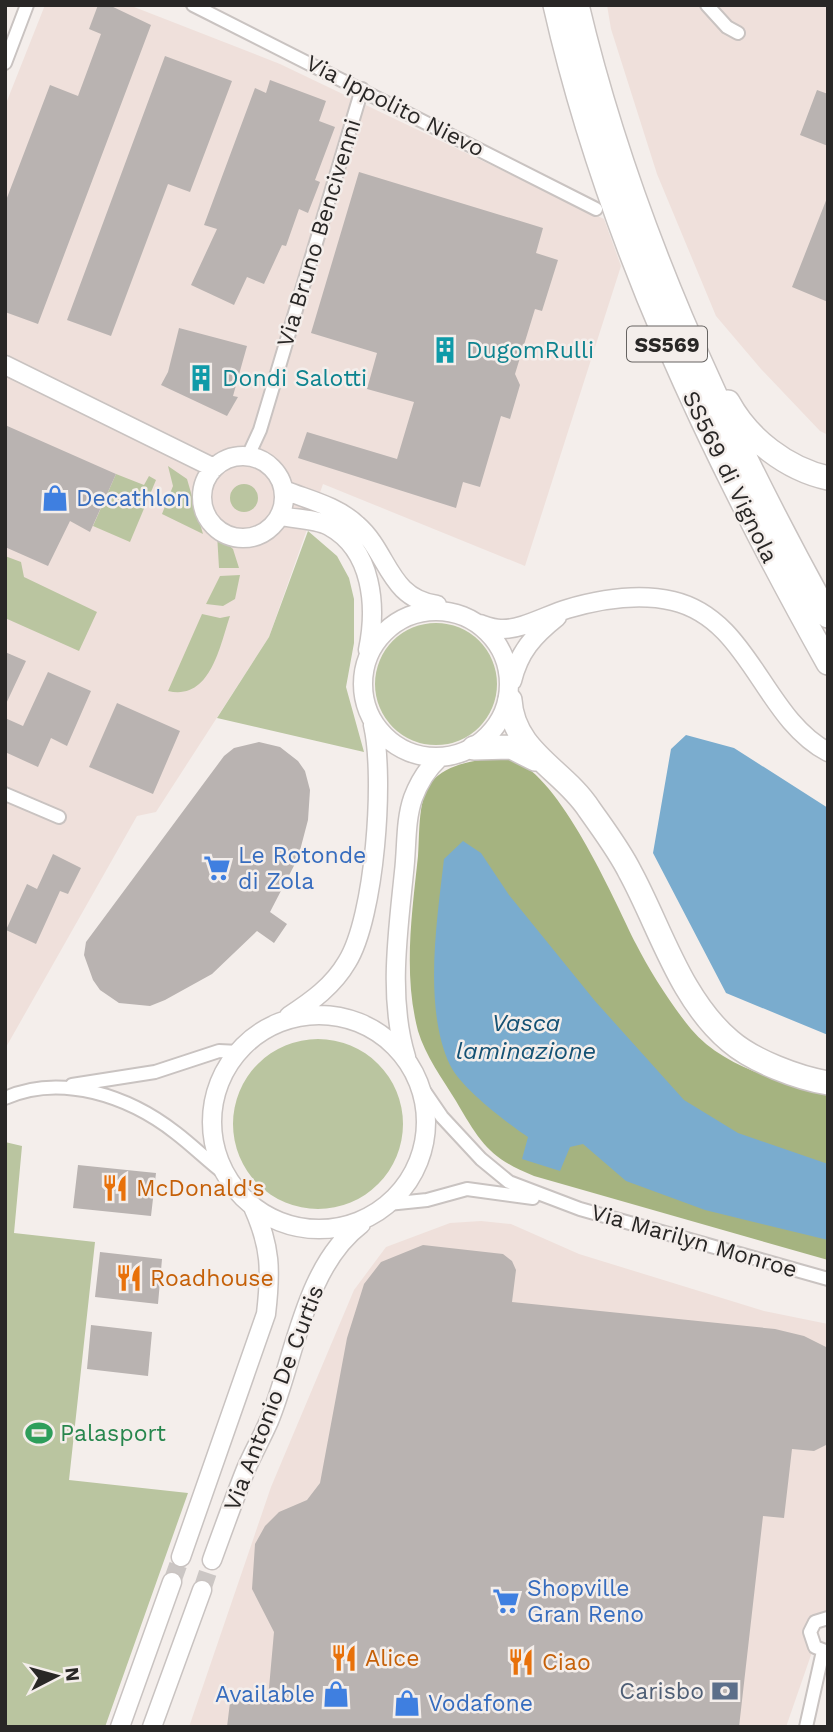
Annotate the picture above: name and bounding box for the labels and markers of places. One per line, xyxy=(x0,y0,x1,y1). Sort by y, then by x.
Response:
building icon: DugomRulli xyxy=(430,335,460,365)
place label: DugomRulli xyxy=(466,337,594,364)
building icon: Dondi Salotti xyxy=(186,363,216,393)
place label: Dondi Salotti xyxy=(222,365,367,392)
shop icon: Decathlon xyxy=(40,483,70,513)
place label: Decathlon xyxy=(76,485,190,512)
place label: Le Rotonde di Zola xyxy=(238,842,366,895)
supermarket icon: Le Rotonde di Zola xyxy=(202,853,232,883)
restaurant icon: McDonald's xyxy=(100,1173,130,1203)
place label: McDonald's xyxy=(136,1175,265,1202)
restaurant icon: Roadhouse xyxy=(114,1263,144,1293)
place label: Roadhouse xyxy=(150,1265,274,1292)
sports icon: Palasport xyxy=(24,1418,54,1448)
place label: Palasport xyxy=(60,1420,166,1447)
place label: Shopville Gran Reno xyxy=(527,1575,644,1628)
supermarket icon: Shopville Gran Reno xyxy=(491,1586,521,1616)
restaurant icon: Alice xyxy=(329,1643,359,1673)
place label: Alice xyxy=(365,1645,420,1672)
restaurant icon: Ciao xyxy=(506,1647,536,1677)
place label: Ciao xyxy=(542,1649,591,1676)
bank icon: Carisbo xyxy=(710,1676,740,1706)
place label: Carisbo xyxy=(619,1678,704,1705)
shop icon: Available xyxy=(321,1679,351,1709)
place label: Available xyxy=(215,1681,315,1708)
shop icon: Vodafone xyxy=(392,1688,422,1718)
place label: Vodafone xyxy=(428,1690,533,1717)

